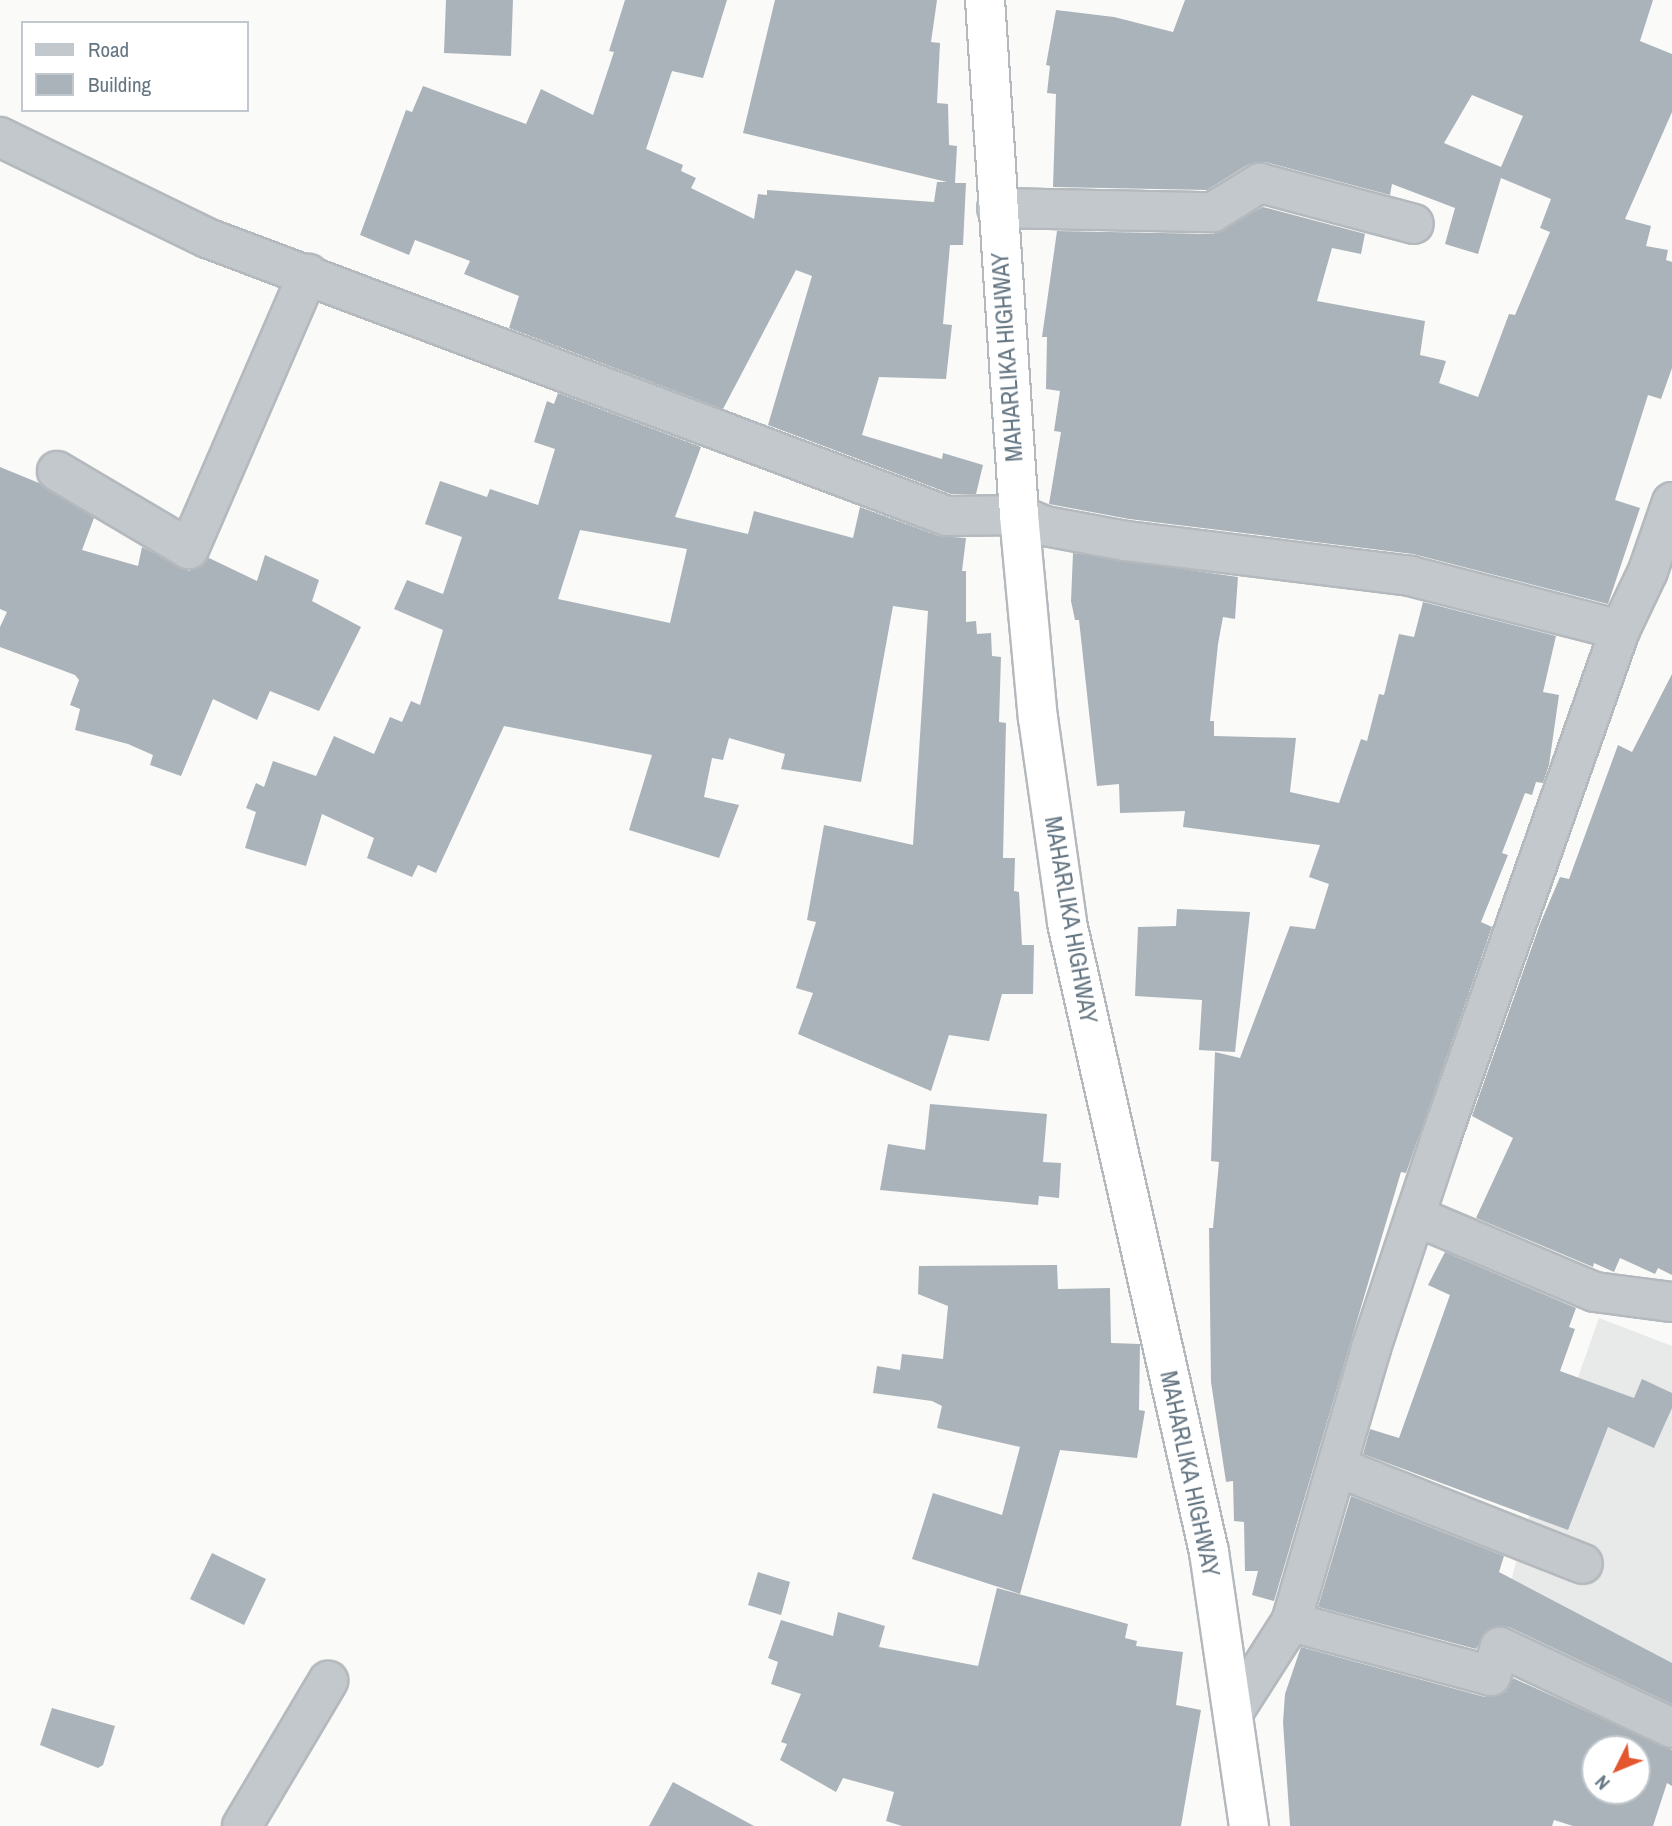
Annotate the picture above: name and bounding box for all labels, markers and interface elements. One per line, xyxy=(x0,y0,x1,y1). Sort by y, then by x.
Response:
legend xyxy=(21,21,248,112)
text: Road xyxy=(88,35,129,64)
text: Building xyxy=(88,70,151,99)
street label: MAHARLIKA HIGHWAY xyxy=(985,251,1029,463)
street label: MAHARLIKA HIGHWAY xyxy=(1038,814,1104,1026)
street label: MAHARLIKA HIGHWAY xyxy=(1154,1368,1226,1580)
north arrow xyxy=(1581,1735,1651,1805)
text: N xyxy=(1589,1770,1615,1796)

